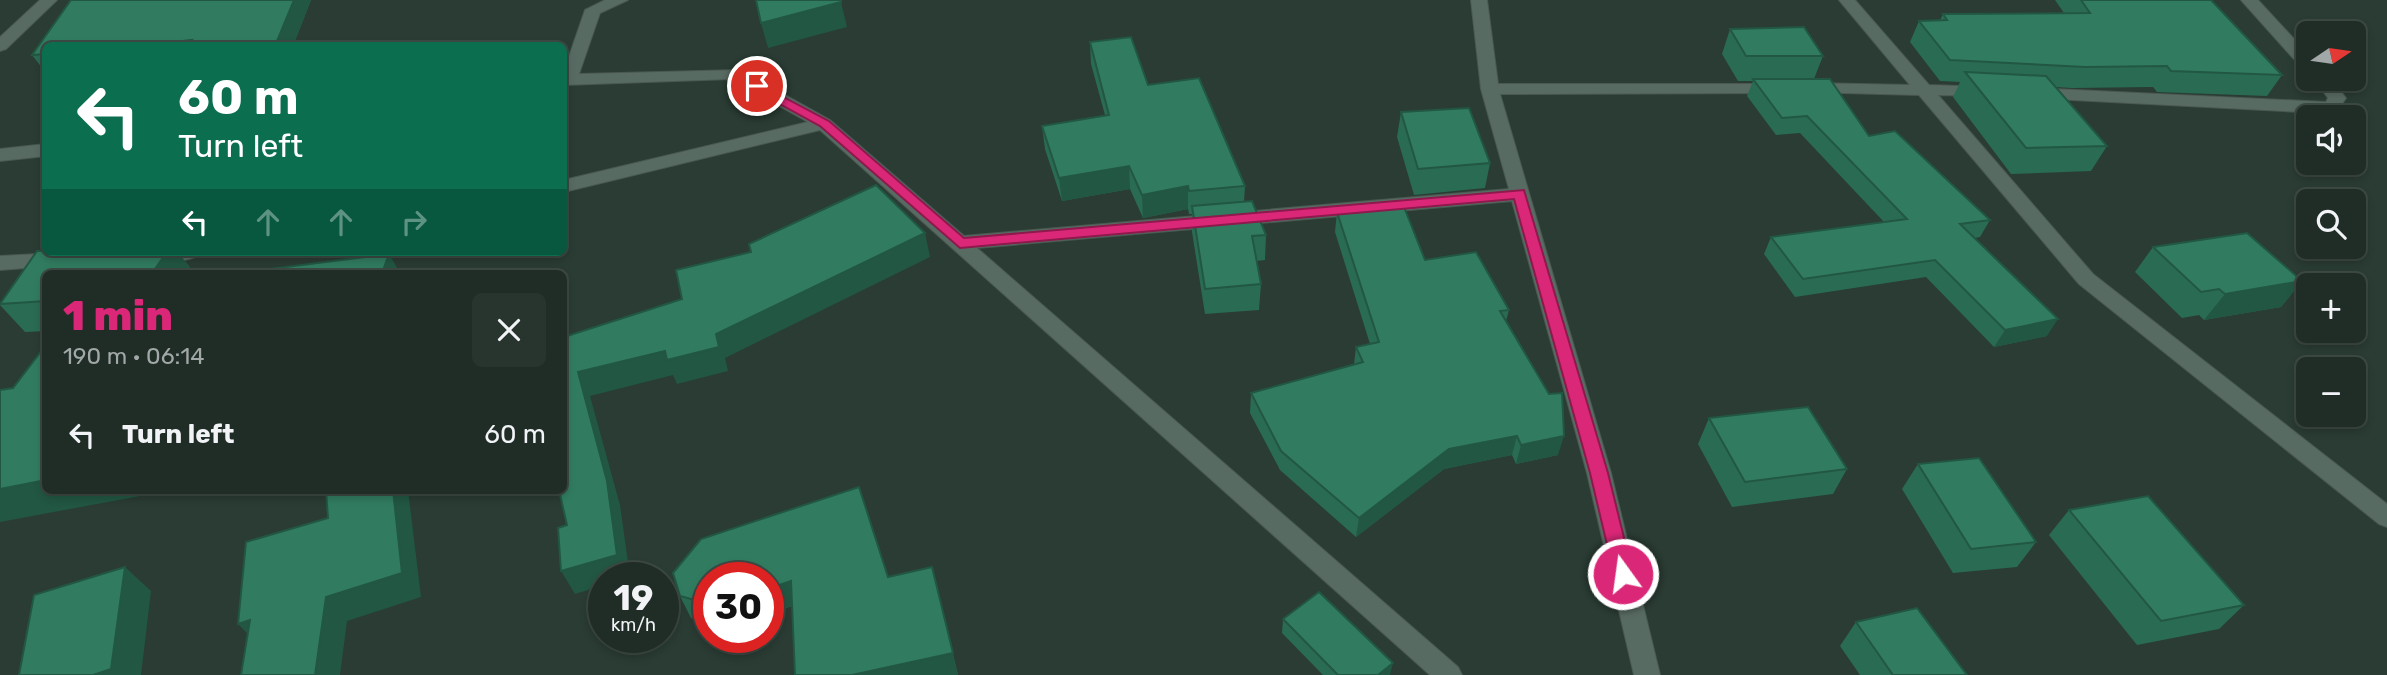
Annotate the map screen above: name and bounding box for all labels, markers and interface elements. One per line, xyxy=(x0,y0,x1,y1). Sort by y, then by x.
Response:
north arrow xyxy=(2296,21,2366,91)
map controls xyxy=(2296,21,2366,427)
pin xyxy=(727,56,787,116)
icon: arrive xyxy=(738,67,776,105)
text: 60 m xyxy=(178,68,299,126)
icon: left xyxy=(63,70,154,161)
button: sound xyxy=(2296,105,2366,175)
text: Turn left xyxy=(178,127,303,165)
button: search xyxy=(2296,189,2366,259)
icon: left xyxy=(176,203,214,241)
icon: ahead xyxy=(249,203,287,241)
icon: ahead xyxy=(322,203,360,241)
icon: right xyxy=(395,203,433,241)
button: + xyxy=(2296,273,2366,343)
text: 1 min xyxy=(63,291,173,341)
button: close xyxy=(472,293,546,367)
text: 190 m · 06:14 xyxy=(63,342,205,370)
button: − xyxy=(2296,357,2366,427)
icon: left xyxy=(63,416,101,454)
text: Turn left xyxy=(122,419,234,450)
text: 60 m xyxy=(484,419,546,450)
position arrow xyxy=(1586,537,1660,611)
speed limit sign: 30 xyxy=(693,562,784,653)
text: 19 xyxy=(614,577,653,619)
text: km/h xyxy=(611,614,656,636)

